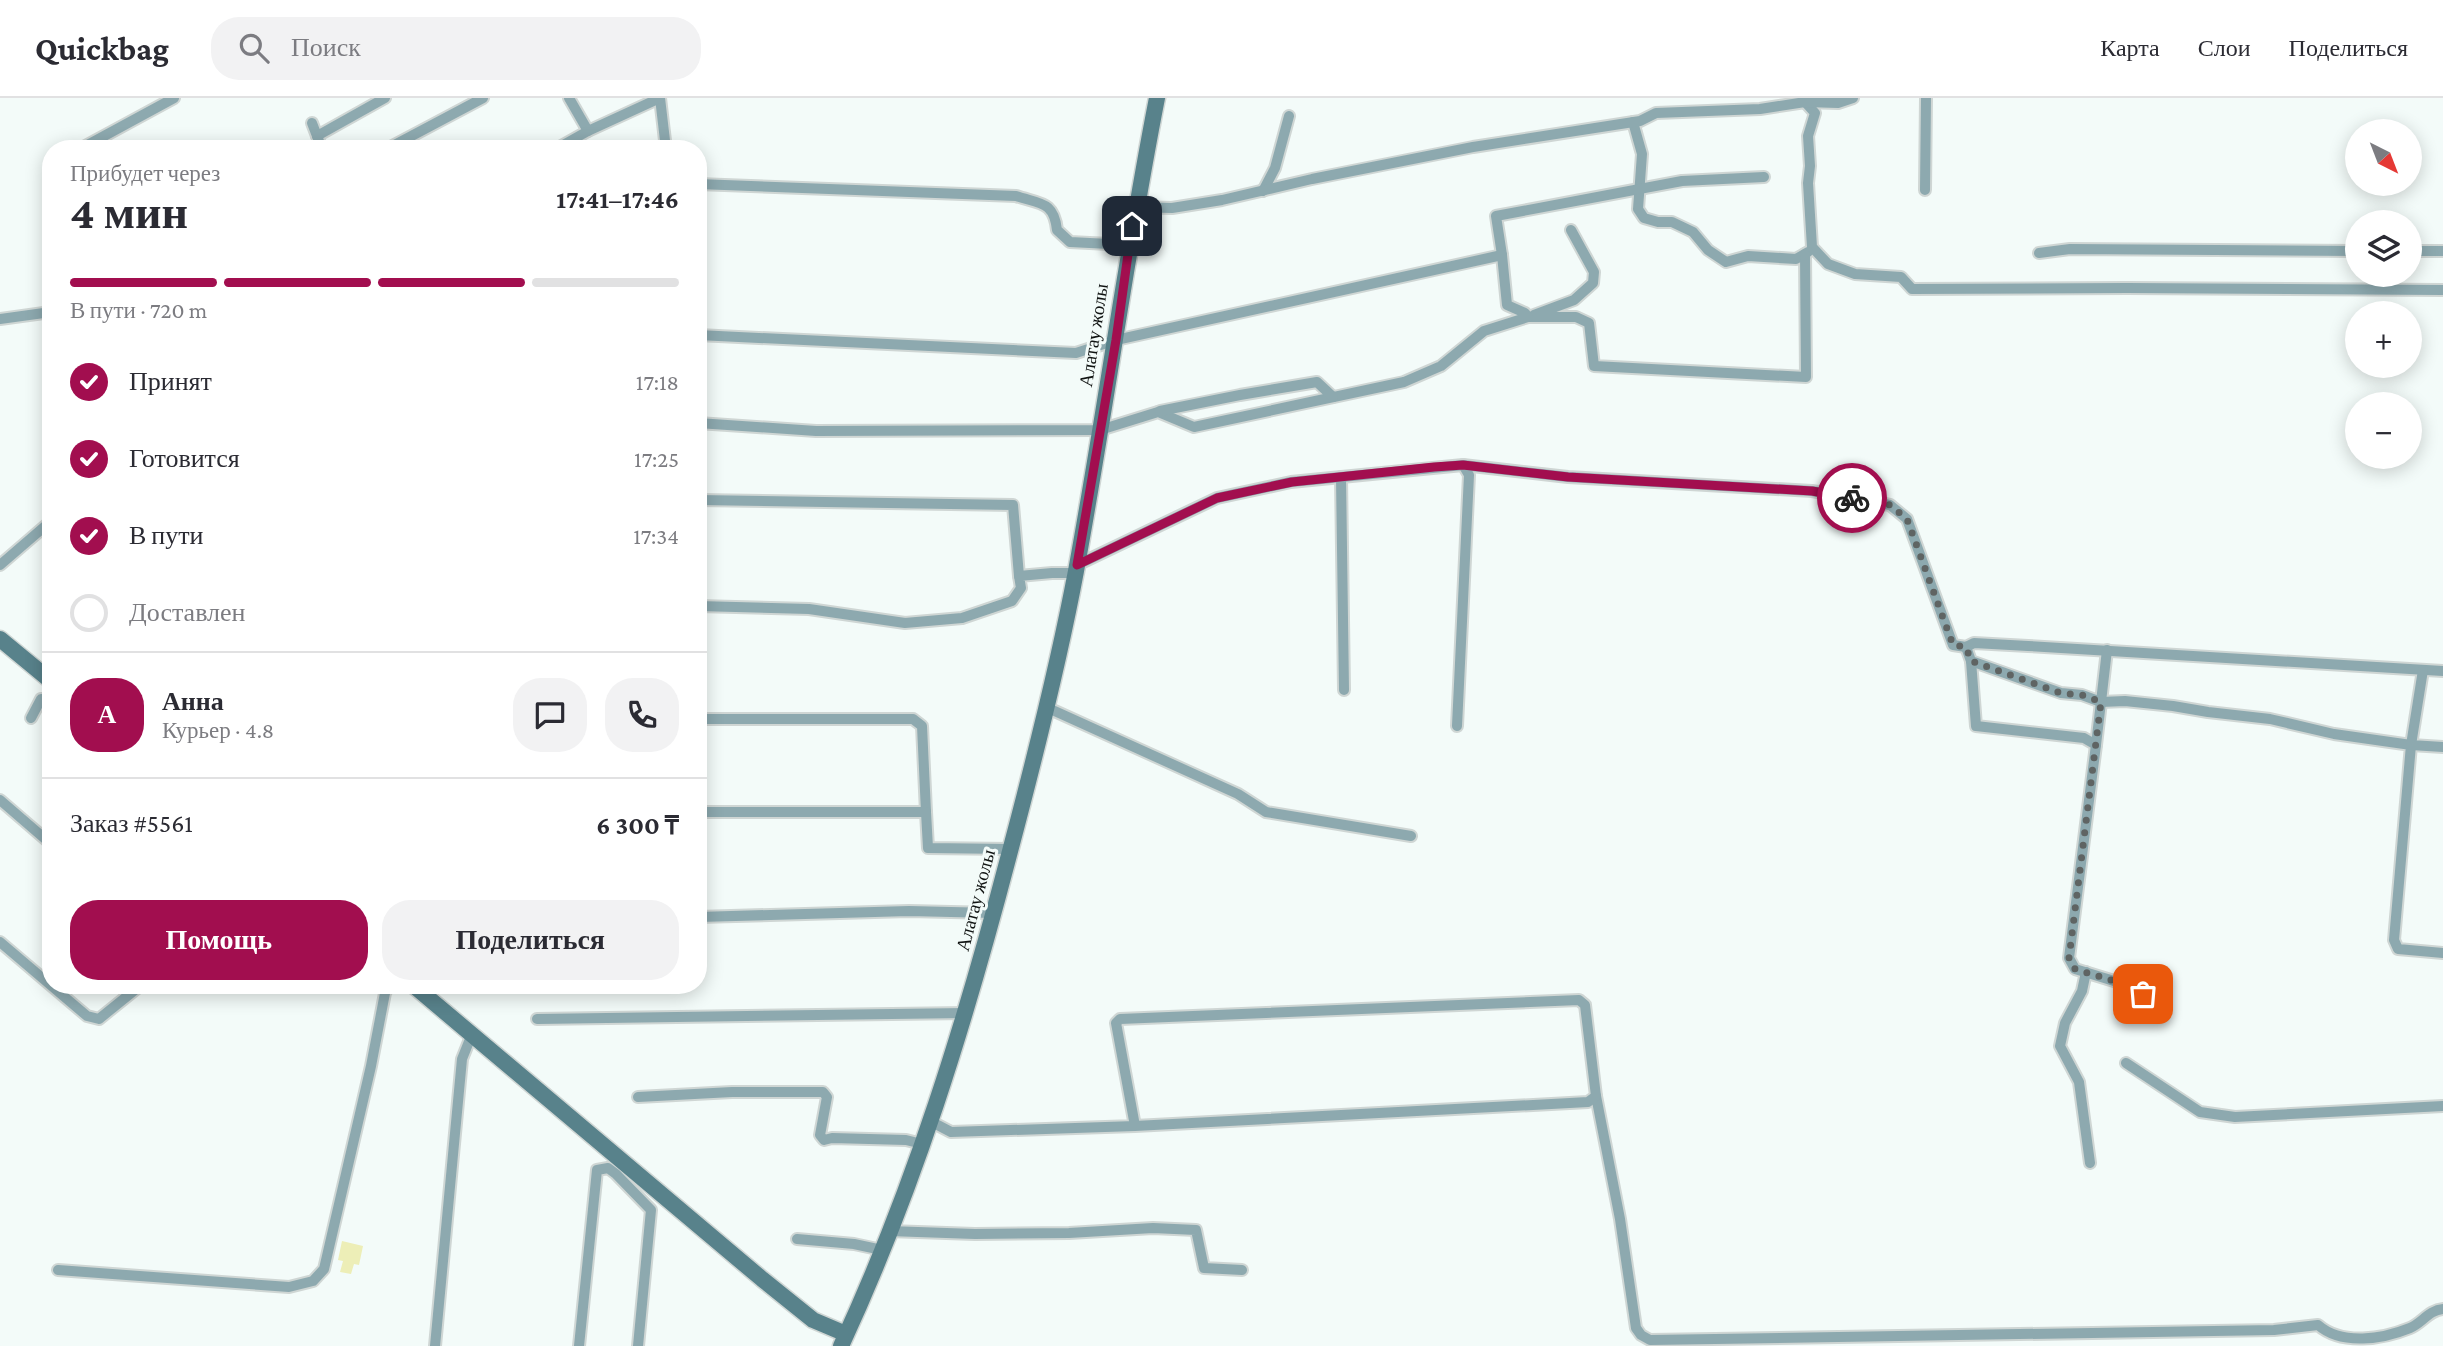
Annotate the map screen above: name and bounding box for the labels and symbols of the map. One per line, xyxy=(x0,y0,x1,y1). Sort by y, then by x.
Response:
north arrow xyxy=(2345,119,2422,196)
pin xyxy=(1102,196,1162,256)
street label: Алатау жолы xyxy=(1075,282,1112,388)
courier xyxy=(1817,463,1887,533)
street label: Алатау жолы xyxy=(952,847,999,953)
pin xyxy=(2113,964,2173,1024)

